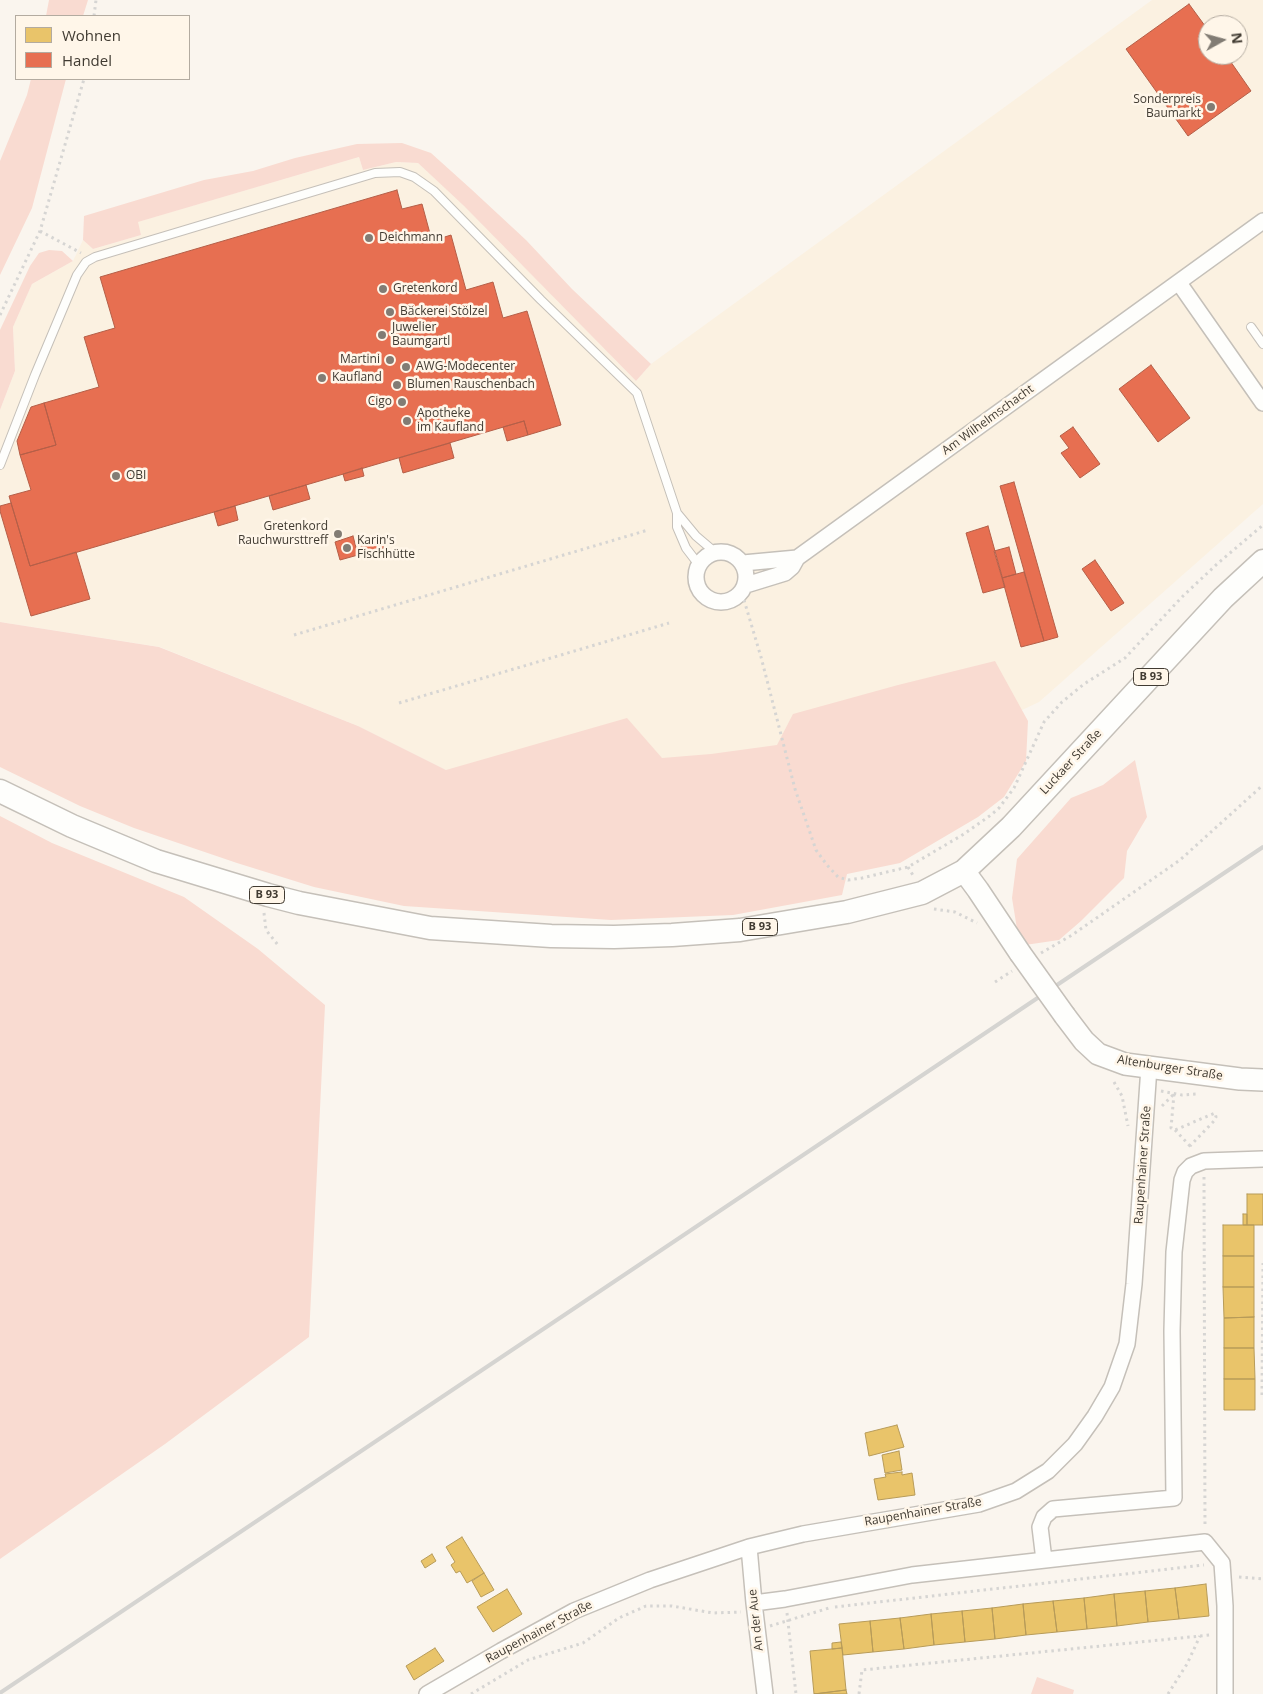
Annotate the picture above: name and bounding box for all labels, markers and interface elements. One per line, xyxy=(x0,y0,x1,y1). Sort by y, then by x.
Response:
legend xyxy=(15,15,190,80)
north arrow xyxy=(1198,15,1248,65)
text: Wohnen xyxy=(62,25,121,45)
text: N xyxy=(1227,31,1248,45)
text: Handel xyxy=(62,50,112,70)
place label: Sonderpreis Baumarkt xyxy=(1133,93,1201,121)
marker: Sonderpreis Baumarkt xyxy=(1205,101,1217,113)
place label: Deichmann xyxy=(379,231,443,245)
marker: Deichmann xyxy=(363,232,375,244)
place label: Gretenkord xyxy=(393,282,458,296)
marker: Gretenkord xyxy=(377,283,389,295)
place label: Bäckerei Stölzel xyxy=(400,305,487,319)
marker: Bäckerei Stölzel xyxy=(384,306,396,318)
place label: Juwelier Baumgartl xyxy=(392,321,450,349)
marker: Juwelier Baumgartl xyxy=(376,329,388,341)
place label: Martini xyxy=(340,353,380,367)
marker: Martini xyxy=(384,354,396,366)
place label: AWG-Modecenter xyxy=(416,360,515,374)
marker: AWG-Modecenter xyxy=(400,361,412,373)
place label: Kaufland xyxy=(332,371,382,385)
marker: Kaufland xyxy=(316,372,328,384)
place label: Blumen Rauschenbach xyxy=(407,378,535,392)
marker: Blumen Rauschenbach xyxy=(391,379,403,391)
street label: Am Wilhelmschacht xyxy=(939,382,1037,458)
place label: Cigo xyxy=(368,395,392,409)
marker: Cigo xyxy=(396,396,408,408)
place label: Apotheke im Kaufland xyxy=(417,407,484,435)
marker: Apotheke im Kaufland xyxy=(401,415,413,427)
place label: OBI xyxy=(126,469,146,483)
marker: OBI xyxy=(110,470,122,482)
place label: Gretenkord Rauchwursttreff xyxy=(238,520,328,548)
marker: Gretenkord Rauchwursttreff xyxy=(332,528,344,540)
place label: Karin's Fischhütte xyxy=(357,534,415,562)
marker: Karin's Fischhütte xyxy=(341,542,353,554)
road number: B 93 xyxy=(1134,669,1168,686)
street label: Luckaer Straße xyxy=(1037,726,1105,798)
road number: B 93 xyxy=(250,886,284,904)
road number: B 93 xyxy=(742,919,778,936)
street label: Altenburger Straße xyxy=(1116,1053,1224,1083)
street label: Raupenhainer Straße xyxy=(1132,1105,1154,1225)
street label: Raupenhainer Straße xyxy=(863,1495,983,1529)
street label: An der Aue xyxy=(746,1588,766,1652)
street label: Raupenhainer Straße xyxy=(483,1598,595,1666)

